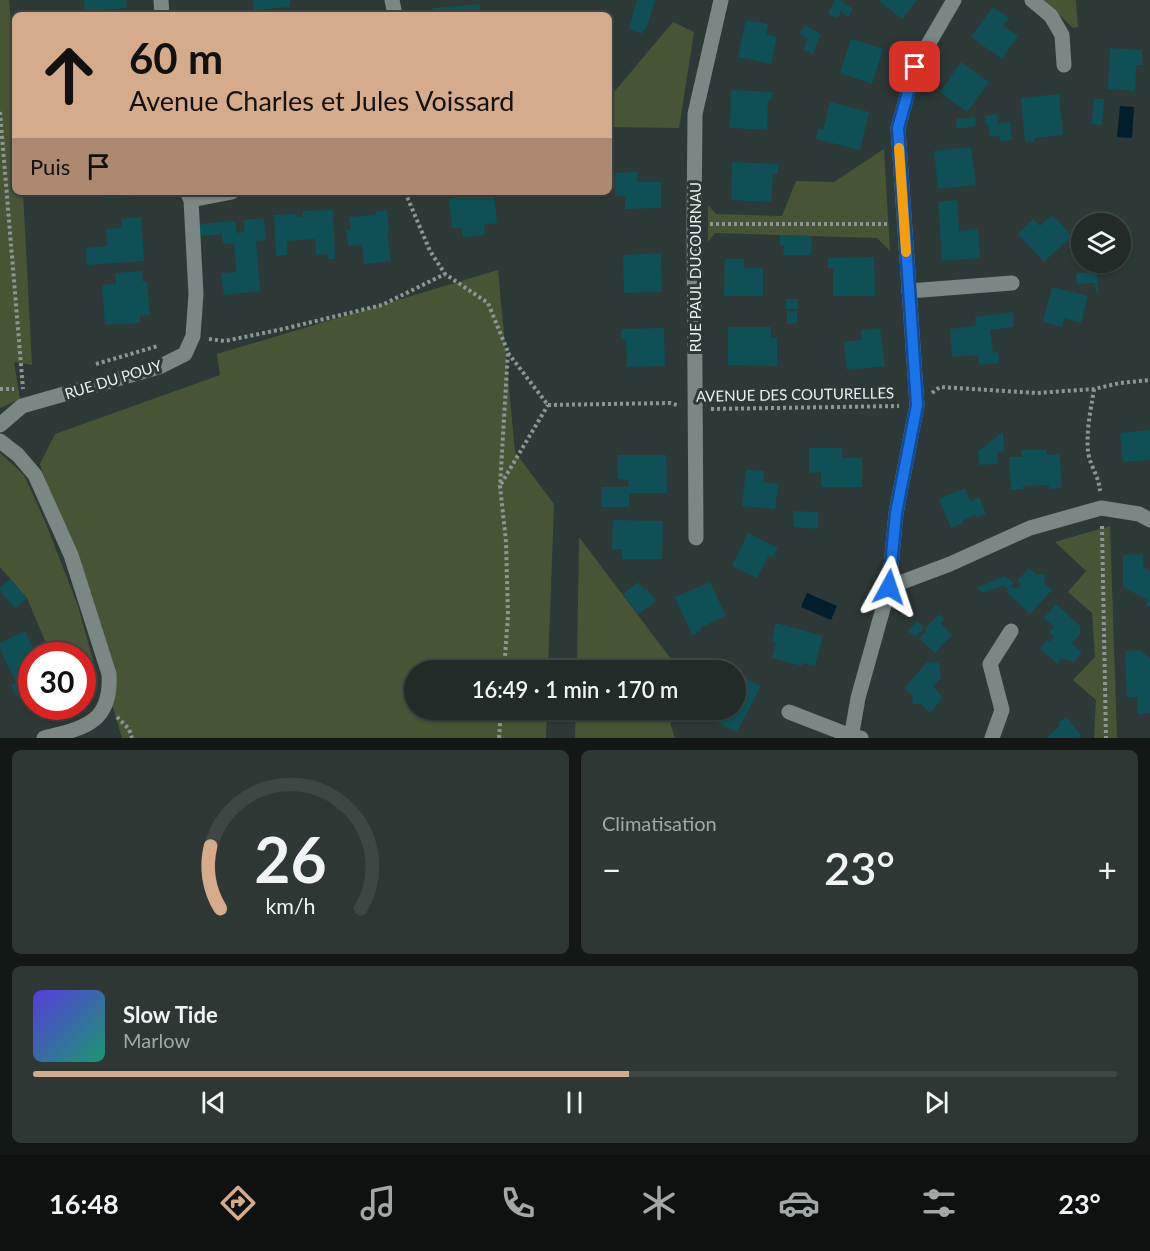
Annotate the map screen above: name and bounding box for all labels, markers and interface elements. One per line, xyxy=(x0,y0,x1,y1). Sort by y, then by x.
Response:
text: 60 m xyxy=(129,33,223,83)
icon: ahead xyxy=(30,36,108,114)
pin xyxy=(889,41,940,92)
icon: arrive xyxy=(898,50,931,83)
text: Avenue Charles et Jules Voissard xyxy=(129,84,514,117)
icon: arrive xyxy=(82,150,115,183)
text: Puis xyxy=(30,153,70,180)
street label: RUE PAUL DUCOURNAU xyxy=(686,182,704,352)
map controls xyxy=(1071,213,1131,273)
button: layers xyxy=(1071,213,1131,273)
street label: RUE DU POUY xyxy=(62,356,164,402)
street label: AVENUE DES COUTURELLES xyxy=(696,383,894,405)
position arrow xyxy=(857,555,921,619)
speed limit sign: 30 xyxy=(18,642,96,720)
text: 16:49 · 1 min · 170 m xyxy=(472,676,678,703)
text: Climatisation xyxy=(602,811,717,835)
text: 26 xyxy=(254,821,327,896)
text: 23° xyxy=(824,841,895,895)
text: − xyxy=(602,849,621,889)
text: + xyxy=(1098,849,1117,889)
text: km/h xyxy=(265,893,316,919)
text: Slow Tide xyxy=(123,1001,218,1028)
text: Marlow xyxy=(123,1028,190,1052)
icon: previous xyxy=(197,1086,230,1119)
icon: pause xyxy=(558,1086,591,1119)
icon: next xyxy=(920,1086,953,1119)
icon: directions xyxy=(217,1182,259,1224)
icon: music xyxy=(357,1182,399,1224)
icon: phone xyxy=(497,1182,539,1224)
icon: climate xyxy=(638,1182,680,1224)
icon: car xyxy=(778,1182,820,1224)
icon: filters xyxy=(918,1182,960,1224)
text: 16:48 xyxy=(49,1187,119,1220)
text: 23° xyxy=(1058,1187,1101,1220)

